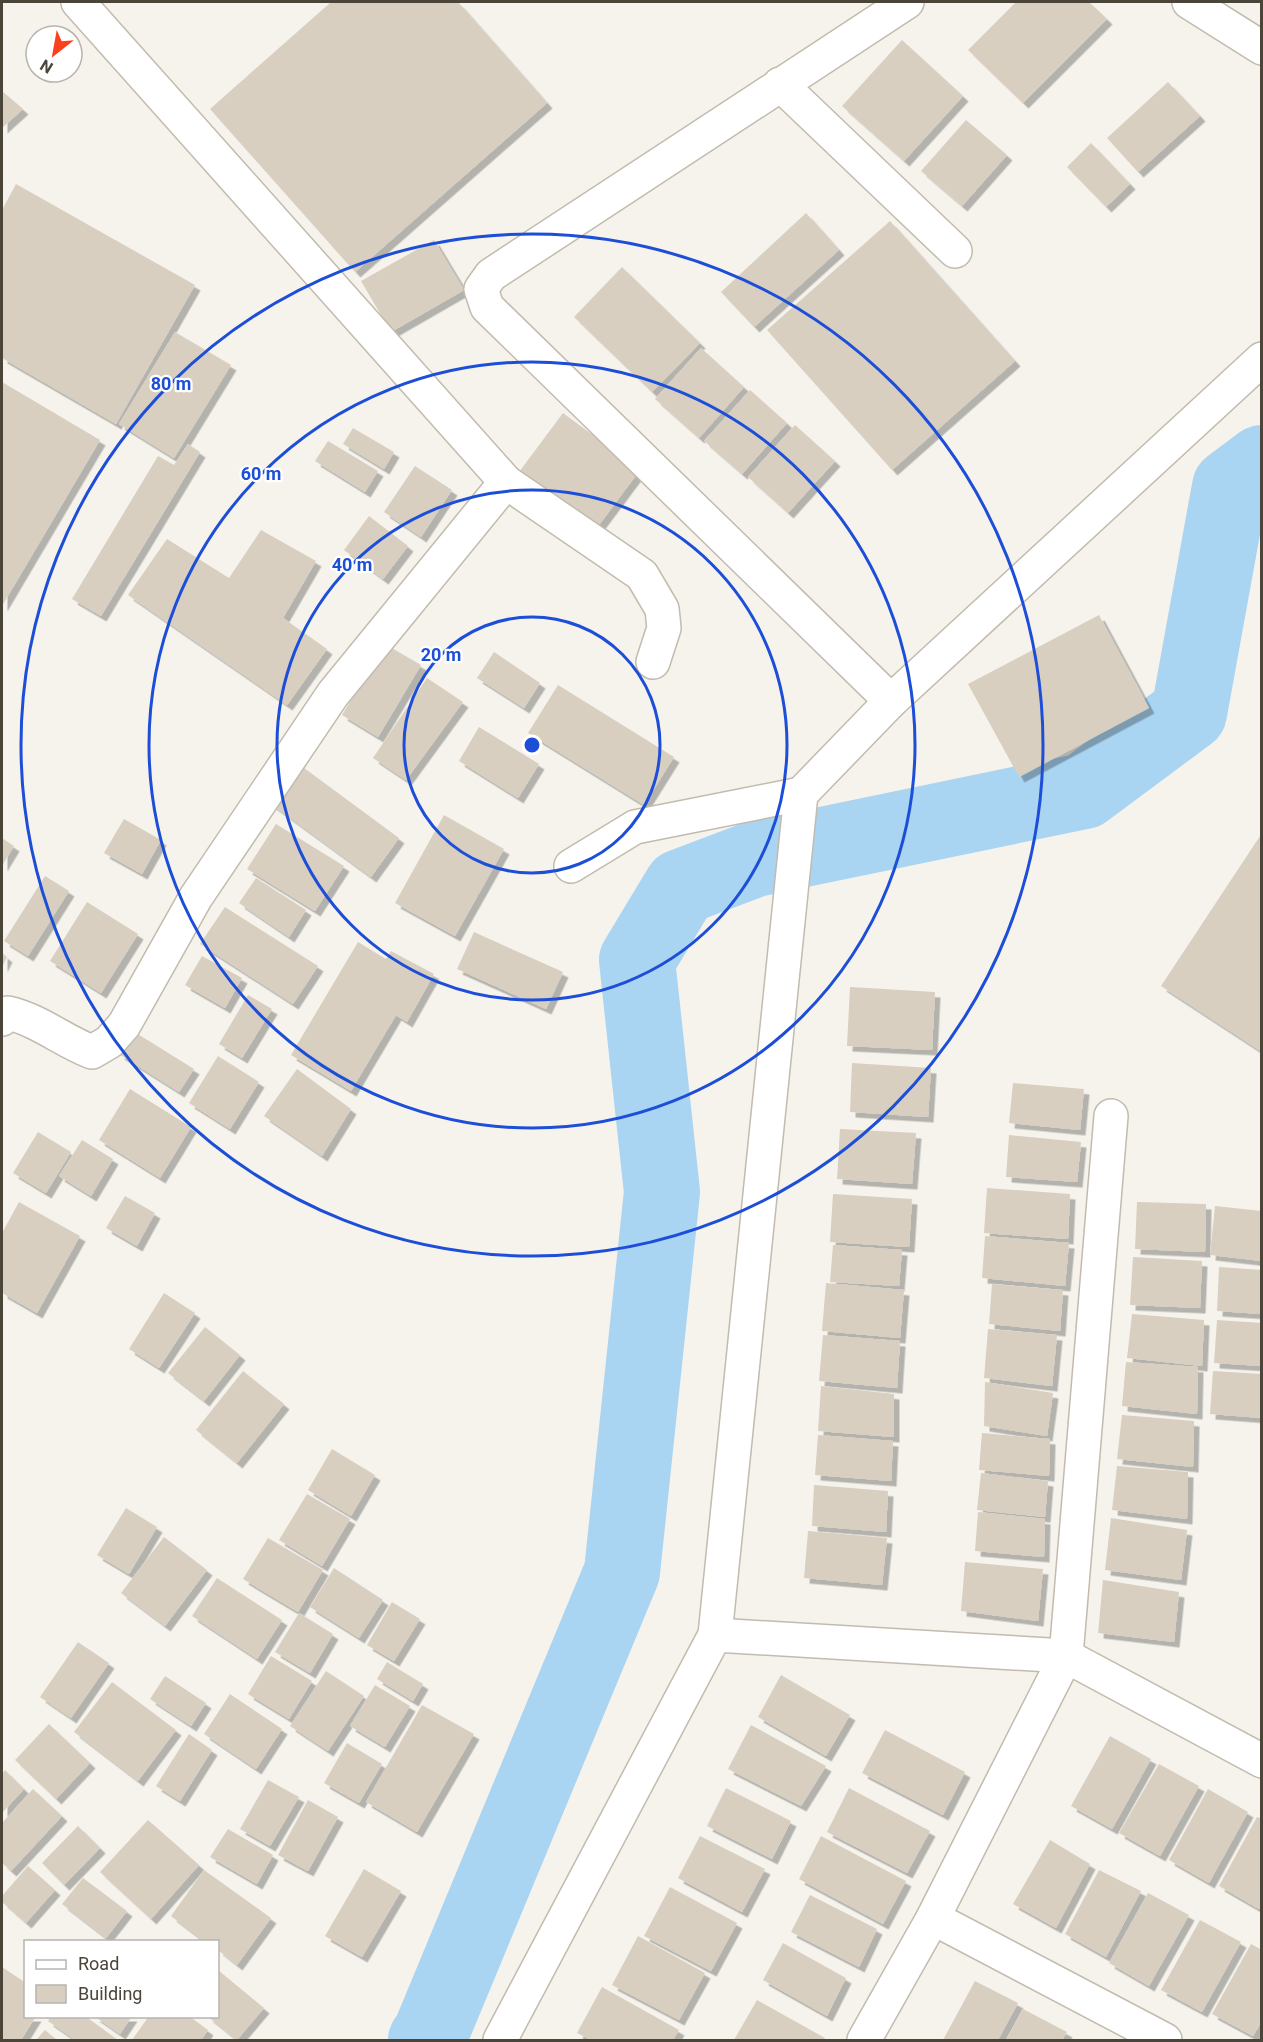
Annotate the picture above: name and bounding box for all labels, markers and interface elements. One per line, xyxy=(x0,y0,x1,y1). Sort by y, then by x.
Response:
north arrow xyxy=(24,24,84,84)
text: N xyxy=(37,55,56,77)
text: 80 m xyxy=(151,373,191,394)
text: 60 m xyxy=(241,463,281,484)
text: 40 m xyxy=(332,554,372,575)
text: 20 m xyxy=(421,644,461,665)
centre of rings xyxy=(522,735,542,755)
legend xyxy=(24,1940,219,2018)
text: Road xyxy=(78,1953,119,1974)
text: Building xyxy=(78,1983,142,2004)

